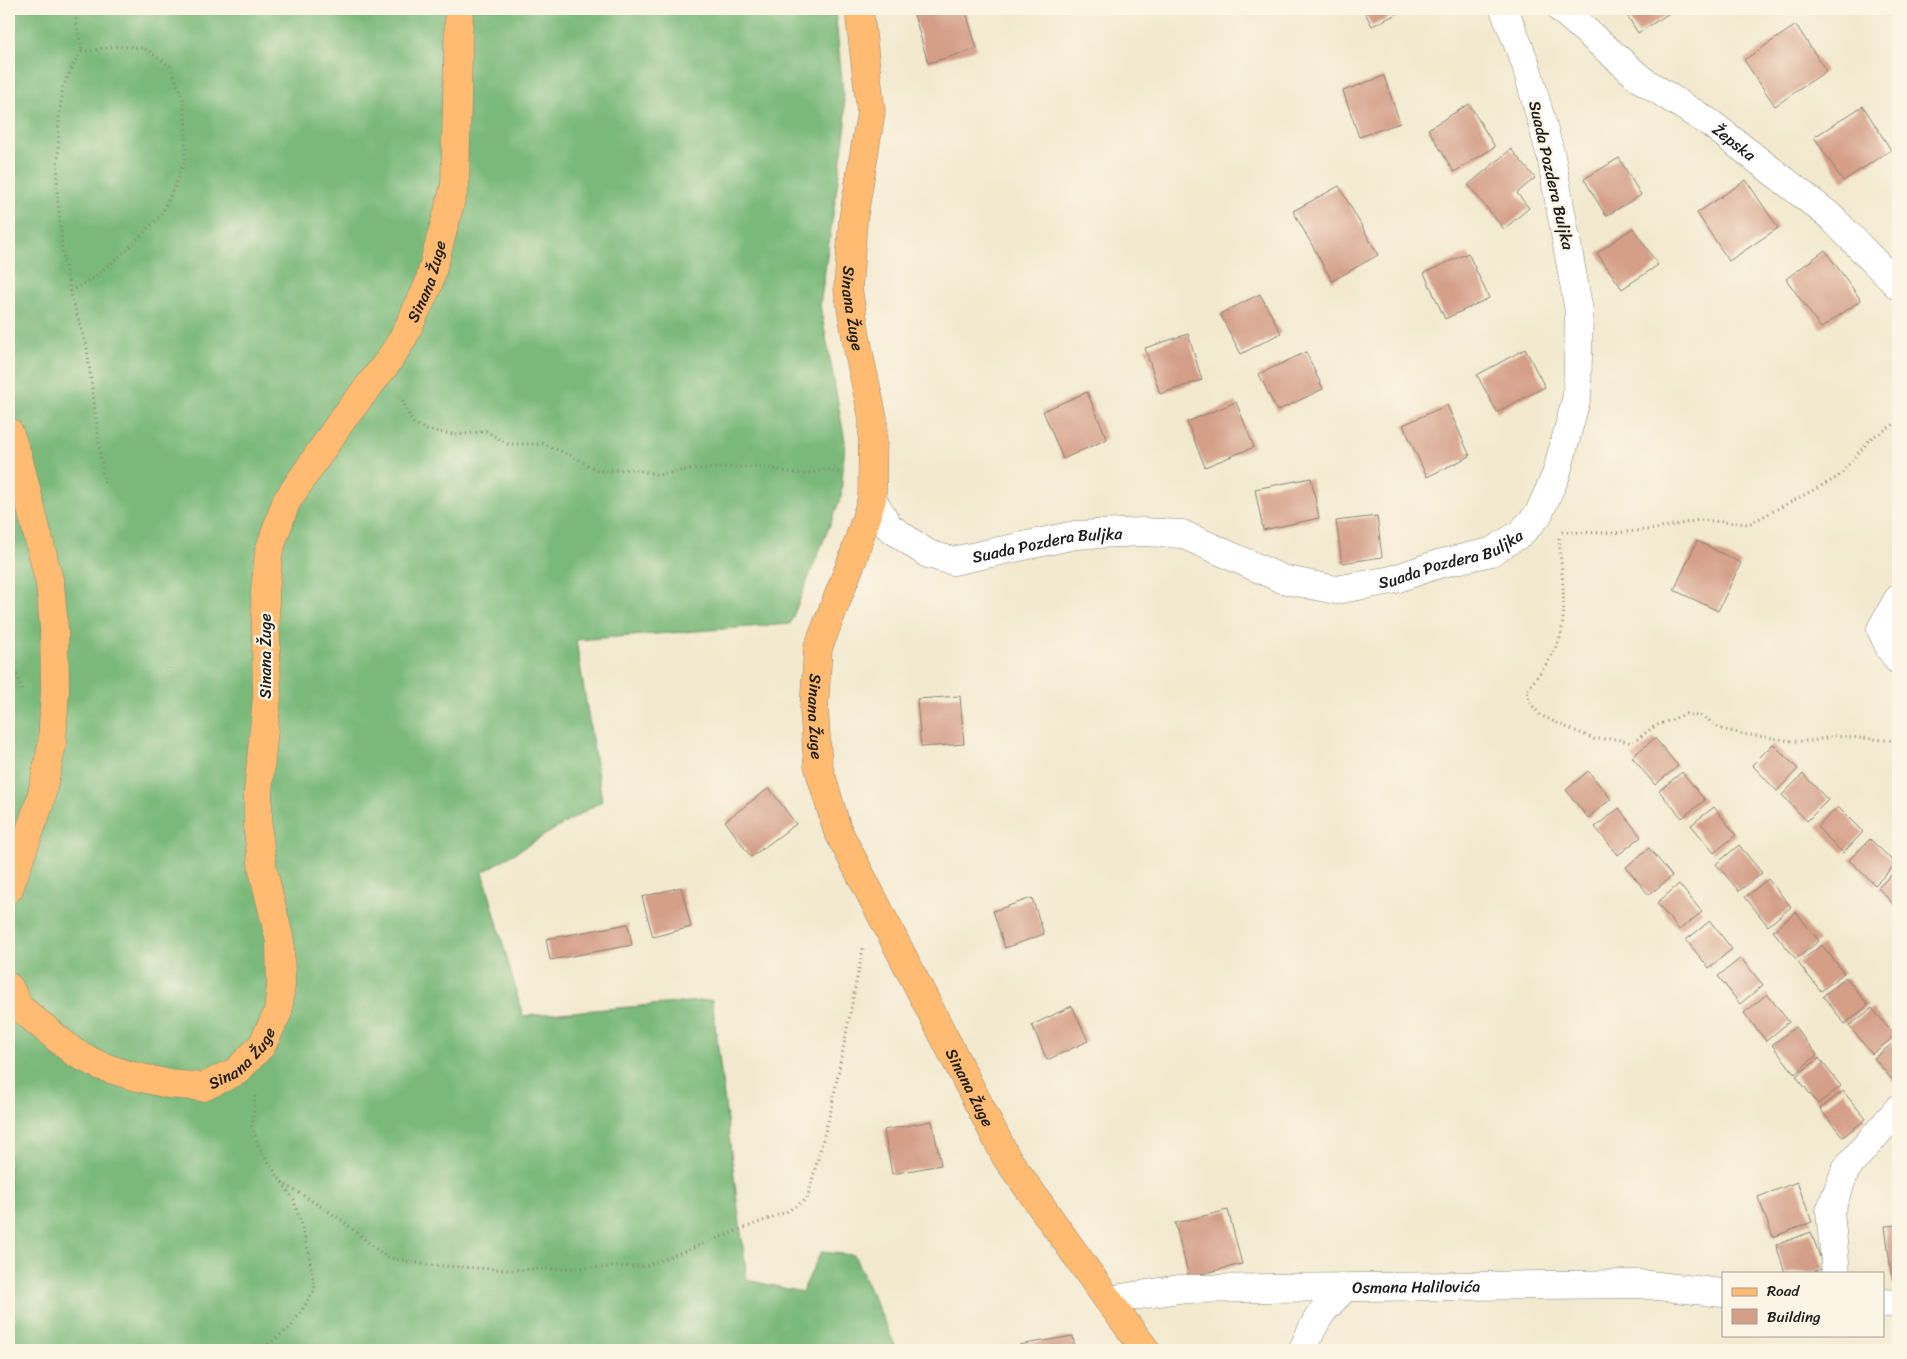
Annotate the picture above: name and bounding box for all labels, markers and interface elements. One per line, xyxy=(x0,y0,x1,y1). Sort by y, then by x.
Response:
street label: Suada Pozdera Buljka xyxy=(1520,98,1583,253)
street label: Žepska xyxy=(1706,116,1763,169)
street label: Sinana Žuge xyxy=(399,237,455,327)
street label: Sinana Žuge xyxy=(833,265,872,353)
street label: Suada Pozdera Buljka xyxy=(969,519,1124,572)
street label: Suada Pozdera Buljka xyxy=(1376,521,1530,597)
street label: Sinana Žuge xyxy=(251,613,280,699)
street label: Sinana Žuge xyxy=(799,673,832,760)
street label: Sinana Žuge xyxy=(203,1022,284,1098)
street label: Sinana Žuge xyxy=(937,1043,1002,1132)
street label: Osmana Halilovića xyxy=(1352,1272,1480,1302)
legend xyxy=(1722,1272,1884,1336)
text: Road xyxy=(1767,1278,1800,1304)
text: Building xyxy=(1767,1304,1821,1330)

